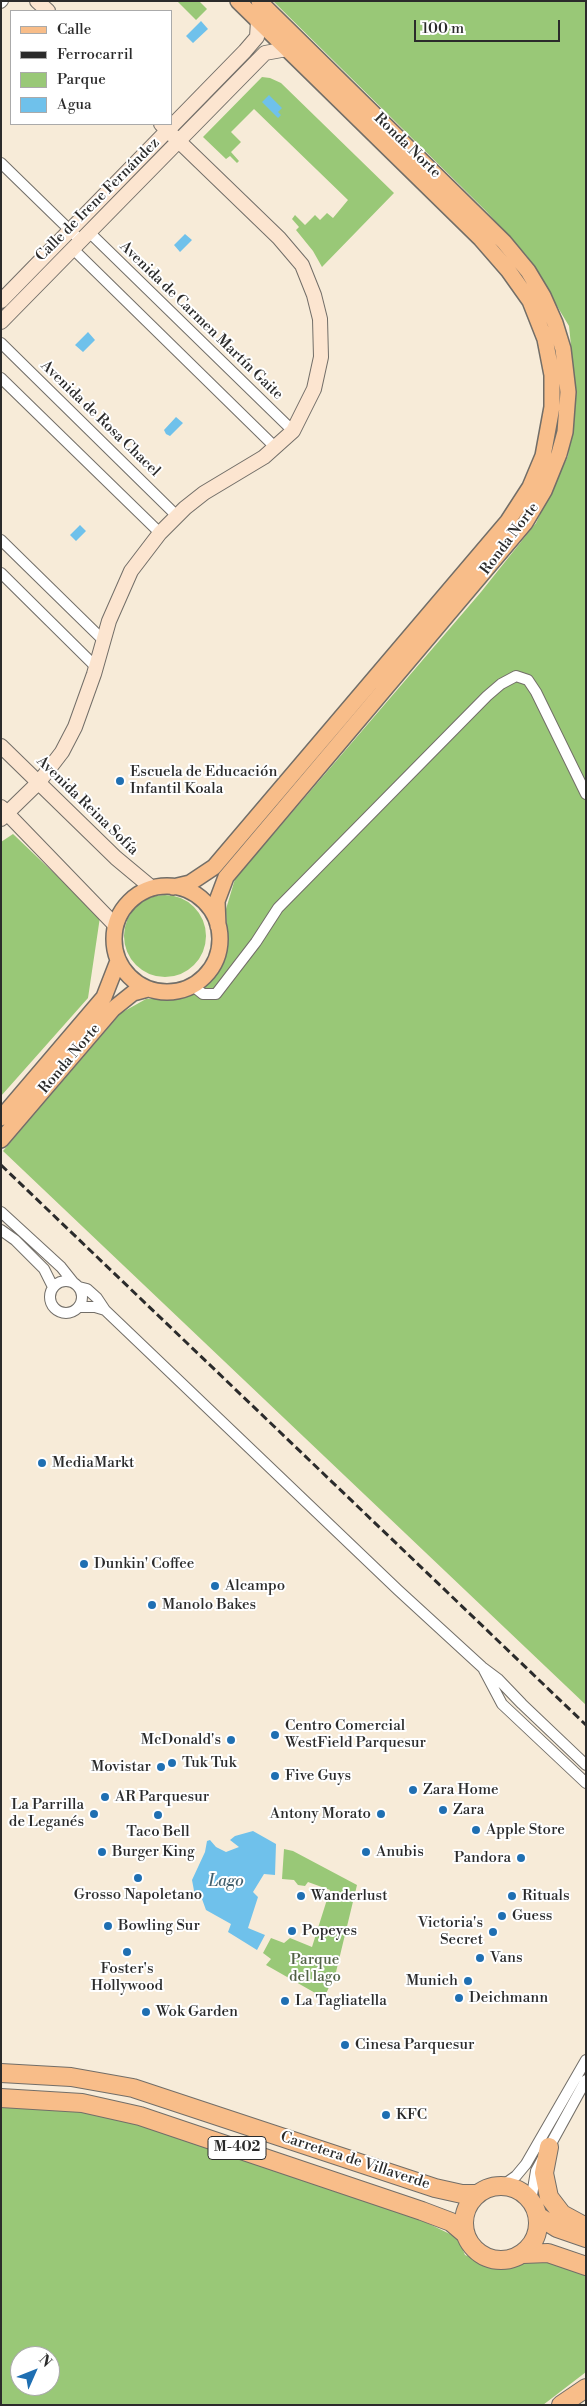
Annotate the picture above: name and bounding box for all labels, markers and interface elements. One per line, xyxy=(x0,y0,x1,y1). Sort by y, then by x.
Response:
legend xyxy=(10,10,172,125)
scale bar xyxy=(417,10,563,42)
text: 100 m xyxy=(422,19,464,38)
text: Calle xyxy=(57,20,91,39)
text: Ferrocarril xyxy=(57,45,133,64)
text: Parque xyxy=(57,70,106,89)
text: Agua xyxy=(57,95,92,114)
street label: Ronda Norte xyxy=(370,110,444,182)
street label: Calle de Irene Fernández xyxy=(32,134,164,266)
street label: Avenida de Carmen Martín Gaite xyxy=(116,238,286,404)
street label: Avenida de Rosa Chacel xyxy=(37,357,163,481)
street label: Ronda Norte xyxy=(477,499,543,579)
street label: Avenida Reina Sofía xyxy=(32,753,142,859)
place label: Escuela de Educación Infantil Koala xyxy=(130,763,277,798)
marker: Escuela de Educación Infantil Koala xyxy=(114,775,126,787)
street label: Ronda Norte xyxy=(36,1020,104,1098)
place label: MediaMarkt xyxy=(52,1454,134,1472)
marker: MediaMarkt xyxy=(36,1457,48,1469)
place label: Dunkin' Coffee xyxy=(94,1555,194,1573)
marker: Dunkin' Coffee xyxy=(78,1558,90,1570)
place label: Alcampo xyxy=(225,1577,285,1595)
marker: Alcampo xyxy=(209,1580,221,1592)
place label: Manolo Bakes xyxy=(162,1596,256,1614)
marker: Manolo Bakes xyxy=(146,1599,158,1611)
place label: Centro Comercial WestField Parquesur xyxy=(285,1717,426,1752)
marker: Centro Comercial WestField Parquesur xyxy=(269,1729,281,1741)
place label: McDonald's xyxy=(141,1731,221,1749)
marker: McDonald's xyxy=(225,1734,237,1746)
place label: Tuk Tuk xyxy=(182,1754,236,1772)
marker: Tuk Tuk xyxy=(166,1757,178,1769)
place label: Movistar xyxy=(91,1758,151,1776)
marker: Movistar xyxy=(155,1761,167,1773)
place label: Five Guys xyxy=(285,1767,351,1785)
marker: Five Guys xyxy=(269,1770,281,1782)
place label: Zara Home xyxy=(423,1781,499,1799)
marker: Zara Home xyxy=(407,1784,419,1796)
place label: AR Parquesur xyxy=(115,1788,209,1806)
marker: AR Parquesur xyxy=(99,1791,111,1803)
place label: La Parrilla de Leganés xyxy=(9,1796,84,1831)
place label: Zara xyxy=(453,1801,484,1819)
marker: Zara xyxy=(437,1804,449,1816)
place label: Antony Morato xyxy=(270,1805,371,1823)
marker: La Parrilla de Leganés xyxy=(88,1808,100,1820)
marker: Antony Morato xyxy=(375,1808,387,1820)
marker: Taco Bell xyxy=(152,1809,164,1821)
place label: Apple Store xyxy=(486,1821,565,1839)
place label: Taco Bell xyxy=(126,1823,190,1841)
marker: Apple Store xyxy=(470,1824,482,1836)
place label: Burger King xyxy=(112,1843,195,1861)
place label: Anubis xyxy=(376,1843,424,1861)
marker: Burger King xyxy=(96,1846,108,1858)
marker: Anubis xyxy=(360,1846,372,1858)
place label: Pandora xyxy=(454,1849,511,1867)
marker: Pandora xyxy=(515,1852,527,1864)
marker: Grosso Napoletano xyxy=(132,1872,144,1884)
water label: Lago xyxy=(208,1872,244,1892)
place label: Grosso Napoletano xyxy=(74,1886,202,1904)
place label: Wanderlust xyxy=(311,1887,387,1905)
place label: Rituals xyxy=(522,1887,570,1905)
marker: Wanderlust xyxy=(295,1890,307,1902)
marker: Rituals xyxy=(506,1890,518,1902)
place label: Guess xyxy=(512,1907,552,1925)
marker: Guess xyxy=(496,1910,508,1922)
place label: Victoria's Secret xyxy=(418,1914,483,1949)
place label: Bowling Sur xyxy=(118,1917,200,1935)
marker: Bowling Sur xyxy=(102,1920,114,1932)
place label: Popeyes xyxy=(302,1922,357,1940)
marker: Popeyes xyxy=(286,1925,298,1937)
marker: Victoria's Secret xyxy=(487,1926,499,1938)
marker: Foster's Hollywood xyxy=(121,1946,133,1958)
place label: Vans xyxy=(490,1949,523,1967)
park label: Parque del lago xyxy=(289,1951,341,1986)
marker: Vans xyxy=(474,1952,486,1964)
place label: Foster's Hollywood xyxy=(91,1960,163,1995)
place label: Munich xyxy=(406,1972,458,1990)
marker: Munich xyxy=(462,1975,474,1987)
place label: Deichmann xyxy=(469,1989,548,2007)
place label: La Tagliatella xyxy=(295,1992,387,2010)
marker: Deichmann xyxy=(453,1992,465,2004)
marker: La Tagliatella xyxy=(279,1995,291,2007)
place label: Wok Garden xyxy=(156,2003,238,2021)
marker: Wok Garden xyxy=(140,2006,152,2018)
place label: Cinesa Parquesur xyxy=(355,2036,474,2054)
marker: Cinesa Parquesur xyxy=(339,2039,351,2051)
place label: KFC xyxy=(396,2106,427,2124)
marker: KFC xyxy=(380,2109,392,2121)
street label: Carretera de Villaverde xyxy=(278,2128,432,2194)
road number: M-402 xyxy=(208,2136,266,2160)
north arrow xyxy=(10,2346,60,2396)
text: N xyxy=(35,2351,55,2372)

